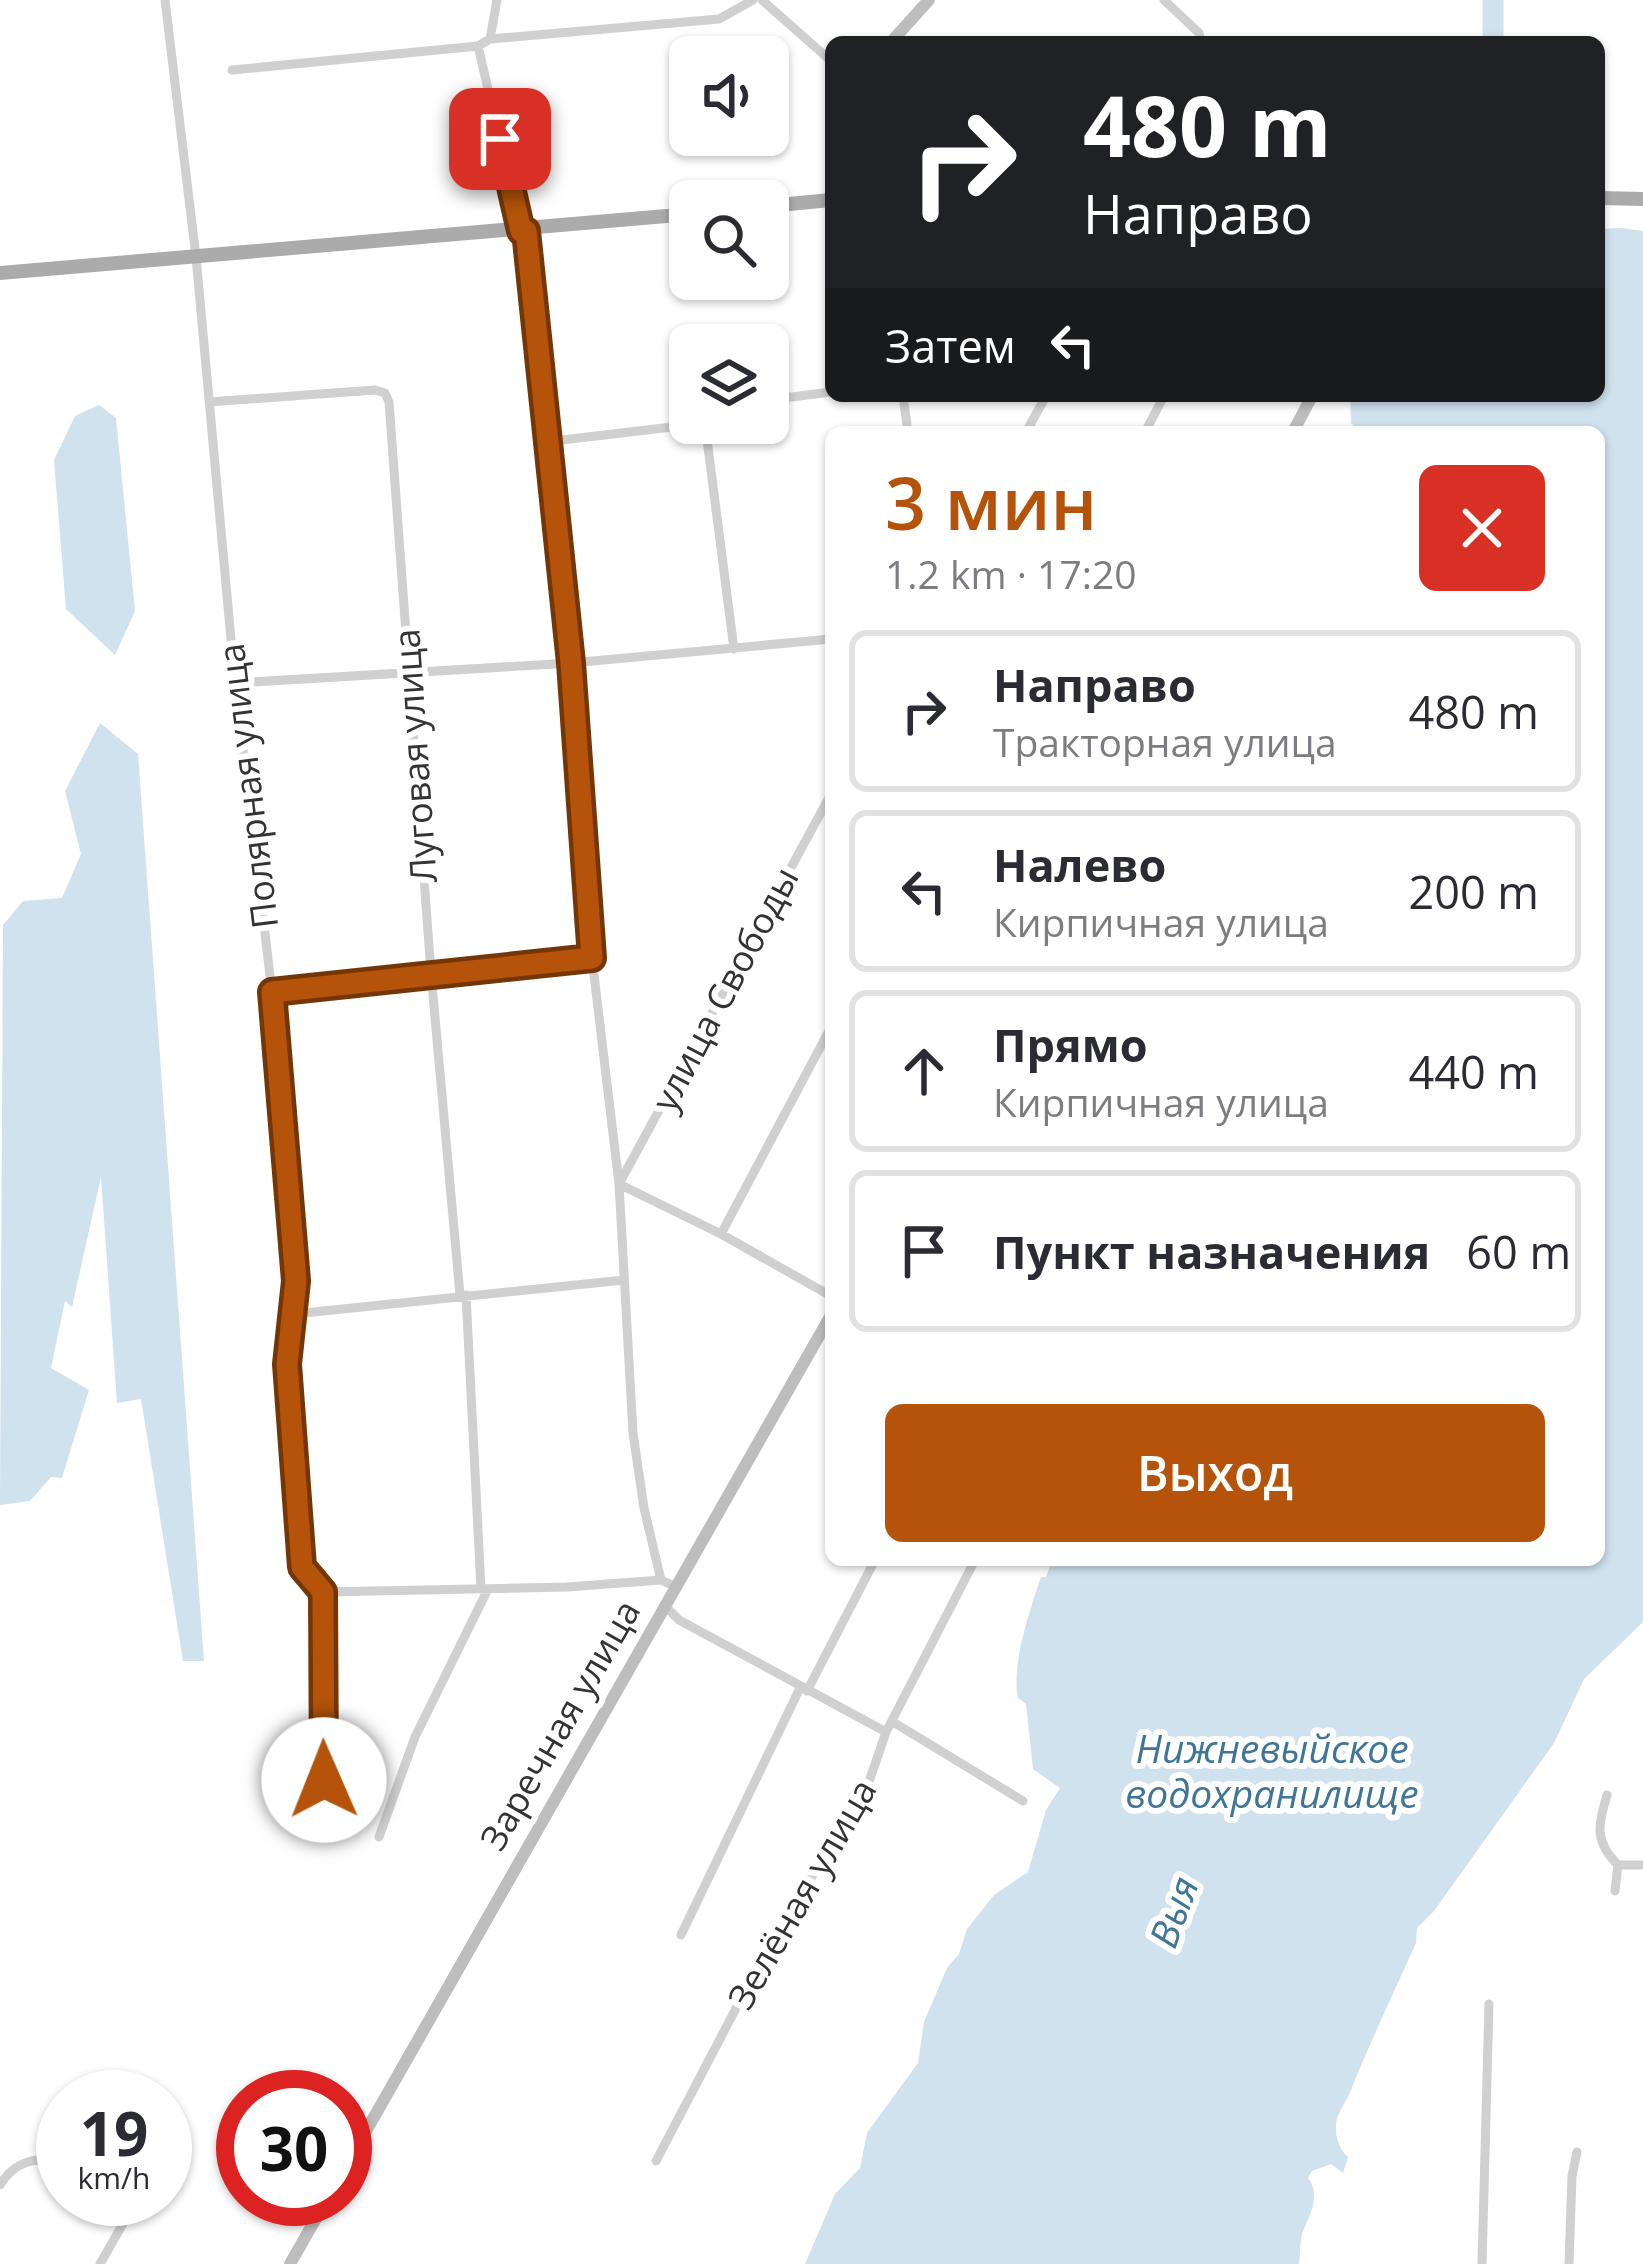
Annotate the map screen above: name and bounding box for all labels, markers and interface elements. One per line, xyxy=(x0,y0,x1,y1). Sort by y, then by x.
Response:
map controls xyxy=(669,36,789,444)
button: sound xyxy=(669,36,789,156)
text: 480 m xyxy=(1083,67,1331,182)
icon: right xyxy=(885,84,1041,240)
pin xyxy=(449,88,551,190)
icon: arrive xyxy=(467,106,533,172)
text: Направо xyxy=(1083,176,1313,250)
button: search xyxy=(669,180,789,300)
icon: left xyxy=(1040,312,1106,378)
text: Затем xyxy=(885,315,1016,376)
button: layers xyxy=(669,324,789,444)
text: 3 мин xyxy=(885,453,1097,551)
button: close xyxy=(1419,465,1545,591)
text: 1.2 km · 17:20 xyxy=(885,547,1137,600)
street label: Луговая улица xyxy=(381,627,448,885)
street label: Полярная улица xyxy=(206,641,289,931)
text: Направо xyxy=(993,654,1196,715)
icon: right xyxy=(891,678,957,744)
text: 480 m xyxy=(1408,681,1539,742)
text: Тракторная улица xyxy=(993,715,1337,768)
text: Налево xyxy=(993,834,1166,895)
street label: улица Свободы xyxy=(640,858,810,1119)
icon: left xyxy=(891,858,957,924)
text: 200 m xyxy=(1408,861,1539,922)
text: Кирпичная улица xyxy=(993,895,1329,948)
text: Прямо xyxy=(993,1014,1148,1075)
icon: ahead xyxy=(891,1038,957,1104)
text: 440 m xyxy=(1408,1041,1539,1102)
text: Кирпичная улица xyxy=(993,1075,1329,1128)
icon: arrive xyxy=(891,1218,957,1284)
text: Пункт назначения xyxy=(993,1221,1430,1282)
text: 60 m xyxy=(1466,1221,1571,1282)
button: Выход xyxy=(885,1404,1545,1542)
street label: Заречная улица xyxy=(468,1591,651,1859)
position arrow xyxy=(261,1717,387,1843)
water label: Нижневыйское водохранилище xyxy=(1125,1721,1419,1819)
street label: Зелёная улица xyxy=(716,1770,887,2018)
water label: Выя xyxy=(1135,1869,1210,1954)
speed limit sign: 30 xyxy=(216,2070,372,2226)
text: 19 xyxy=(80,2092,148,2174)
text: km/h xyxy=(78,2157,150,2198)

